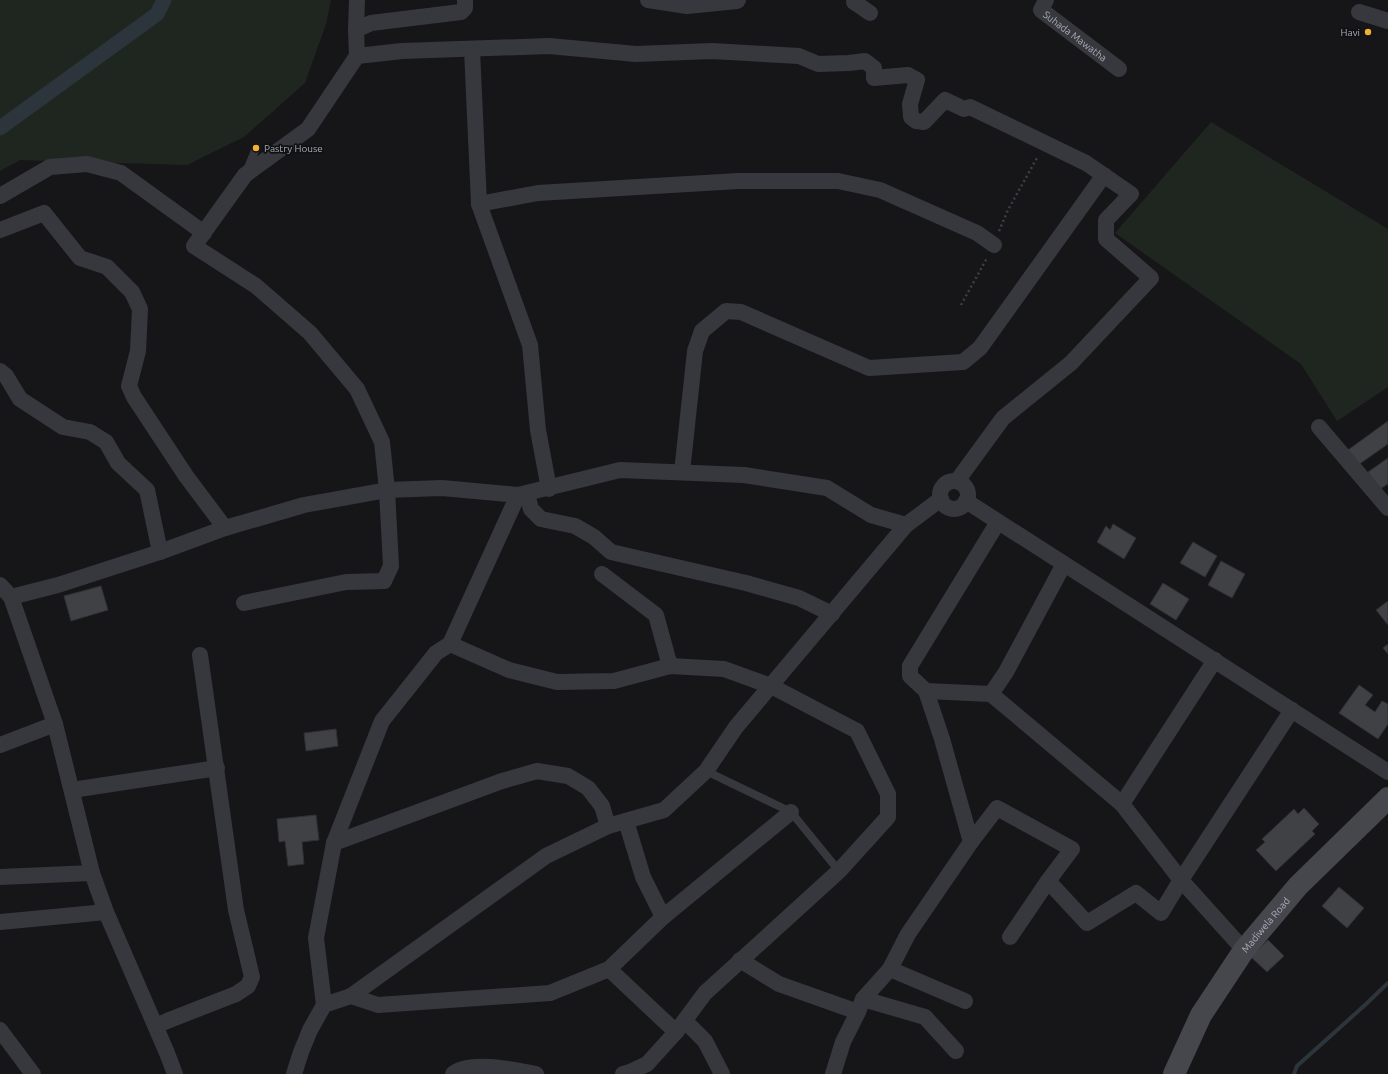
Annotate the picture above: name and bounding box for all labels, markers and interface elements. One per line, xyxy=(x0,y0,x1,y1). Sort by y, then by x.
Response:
street label: Suhada Mawatha xyxy=(1041,9,1109,64)
place label: Havi xyxy=(1341,27,1360,38)
marker: Havi xyxy=(1363,27,1373,37)
marker: Pastry House xyxy=(251,143,261,153)
place label: Pastry House xyxy=(264,143,323,154)
street label: Madiwela Road xyxy=(1239,895,1292,955)

